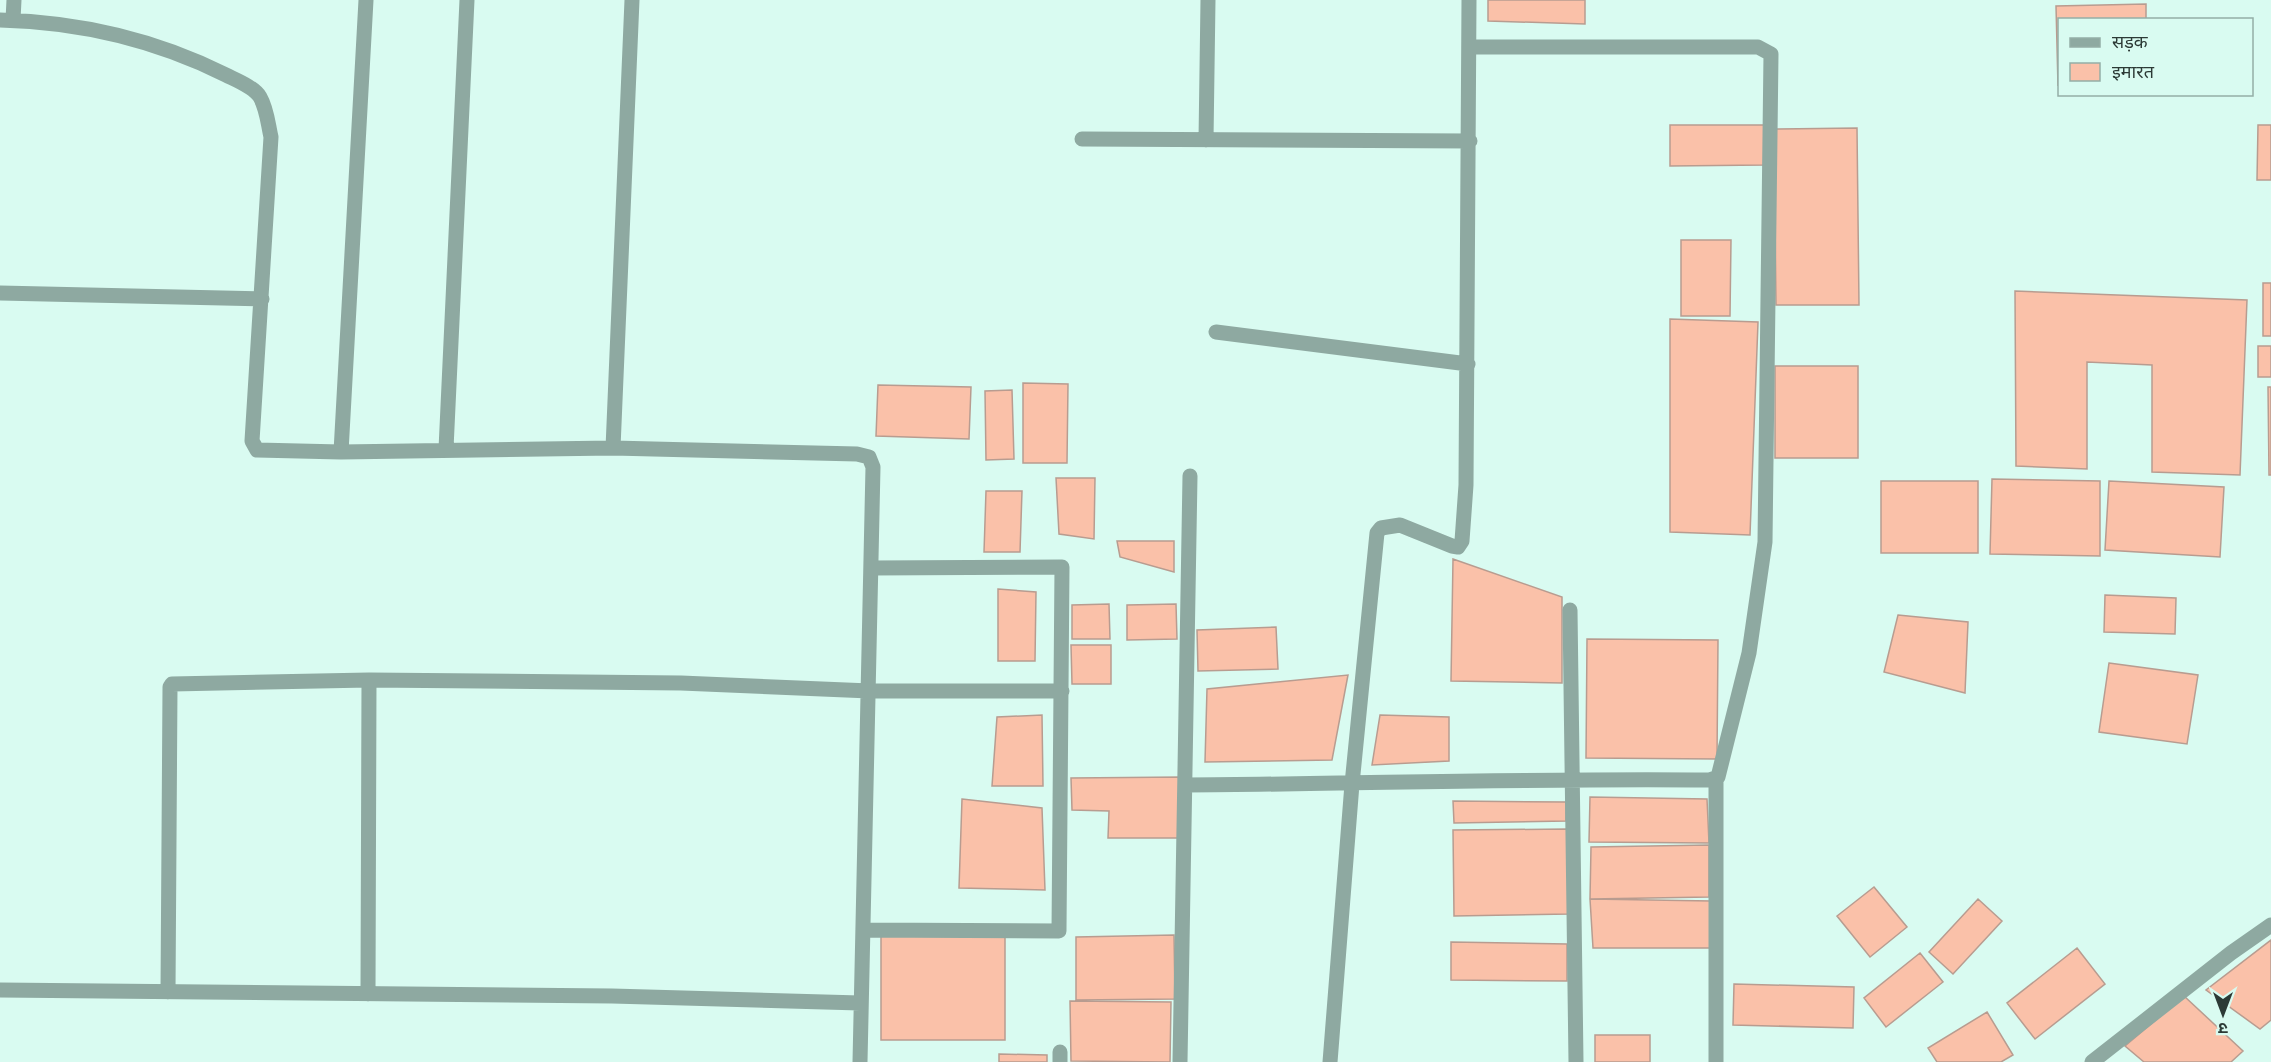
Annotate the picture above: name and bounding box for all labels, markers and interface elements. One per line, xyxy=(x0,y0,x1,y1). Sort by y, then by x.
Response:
legend xyxy=(2058,18,2253,96)
text: सड़क xyxy=(2112,30,2149,55)
text: इमारत xyxy=(2112,60,2155,85)
north arrow xyxy=(2193,984,2253,1044)
text: उ xyxy=(2218,1017,2228,1039)

